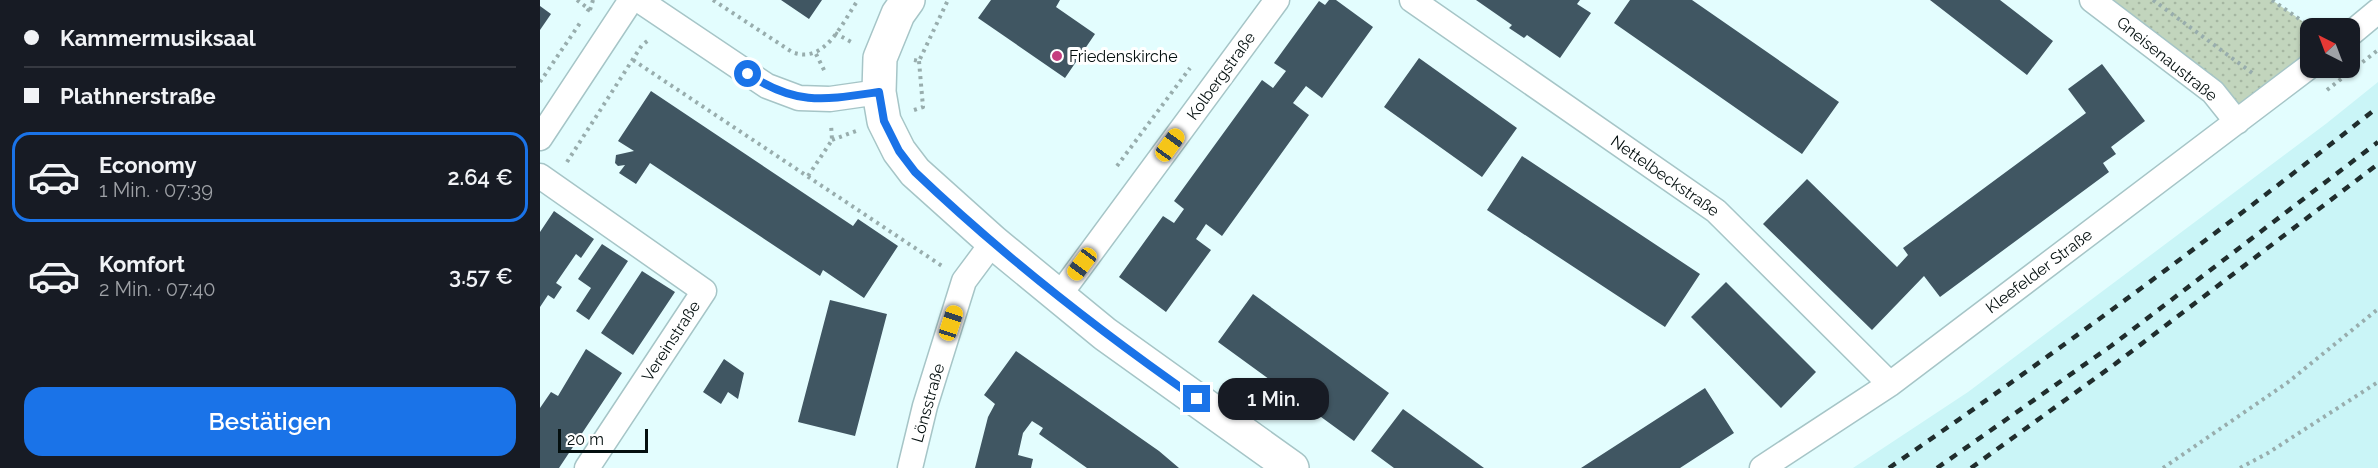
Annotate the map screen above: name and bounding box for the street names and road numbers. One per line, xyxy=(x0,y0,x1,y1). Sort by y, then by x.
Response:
street label: Gneisenaustraße xyxy=(2113,13,2221,105)
street label: Kolbergstraße xyxy=(1183,28,1259,124)
street label: Nettelbeckstraße xyxy=(1607,132,1723,220)
street label: Kleefelder Straße xyxy=(1982,225,2096,317)
street label: Vereinstraße xyxy=(638,297,704,385)
street label: Lönsstraße xyxy=(908,361,948,445)

